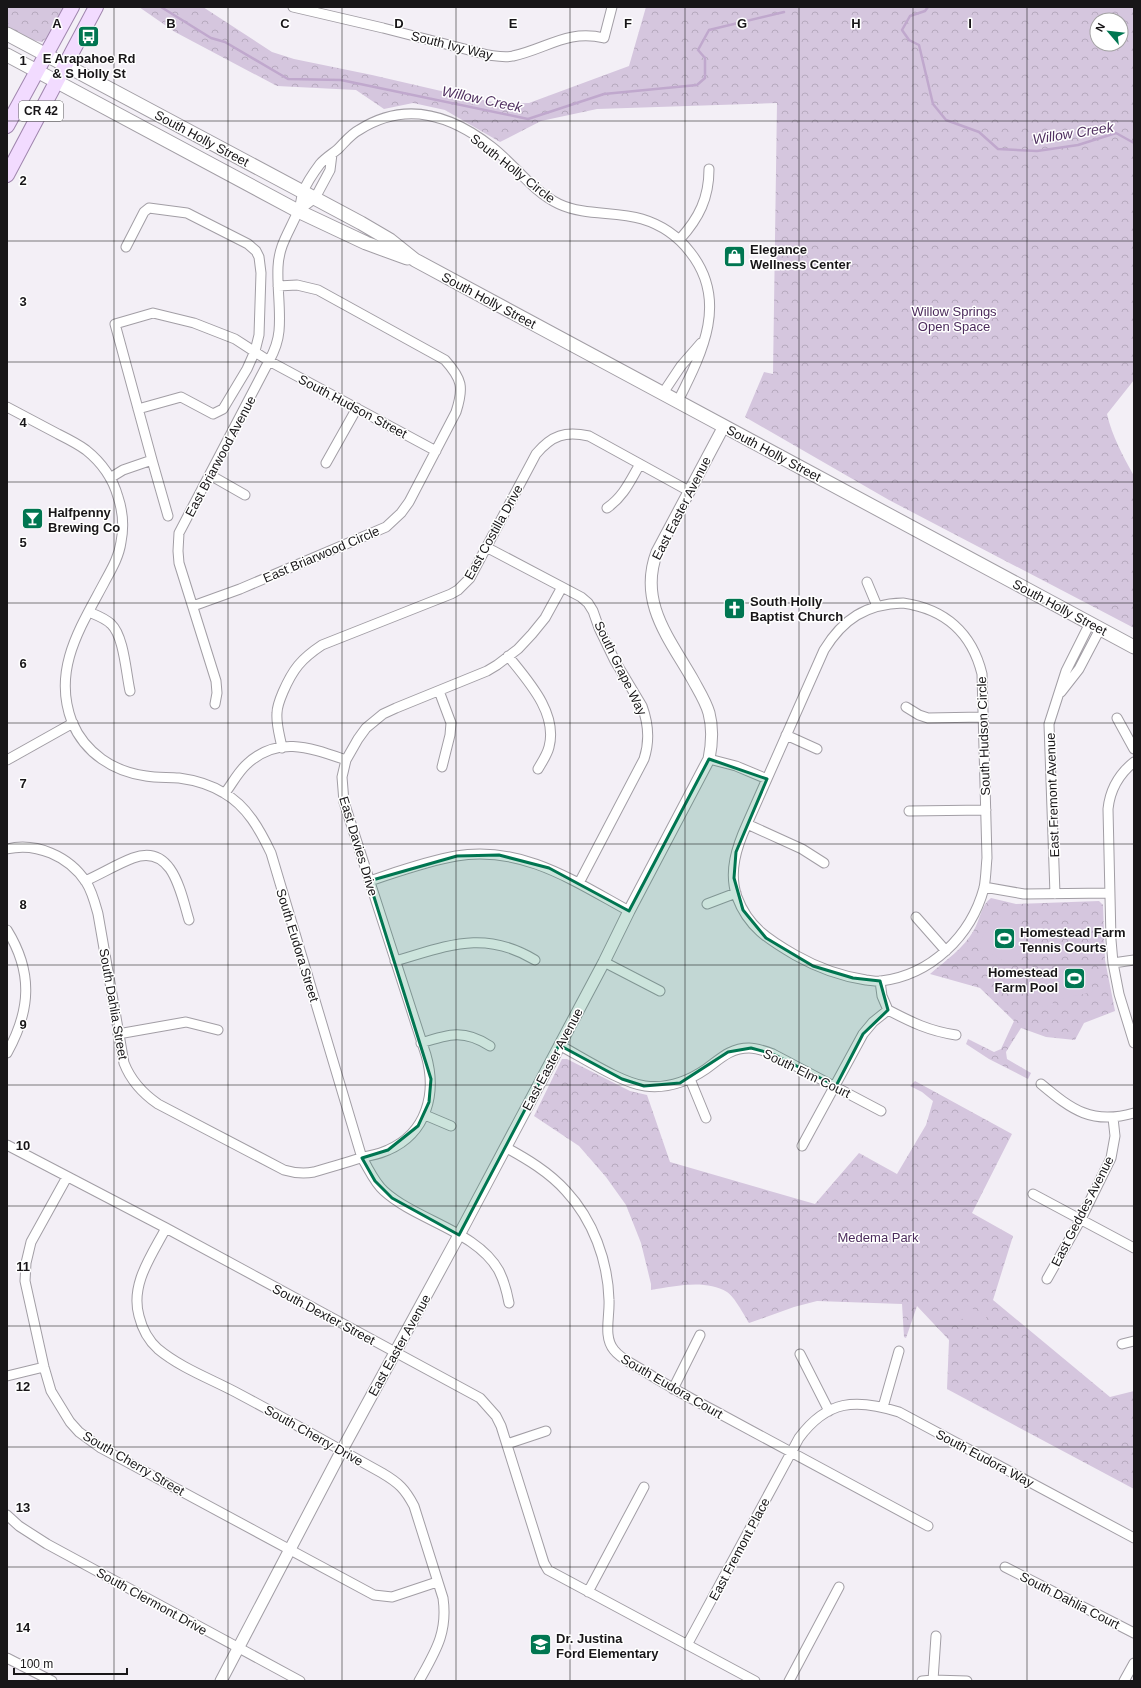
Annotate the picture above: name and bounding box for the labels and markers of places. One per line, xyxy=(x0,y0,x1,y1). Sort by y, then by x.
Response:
bus stop icon: E Arapahoe Rd & S Holly St xyxy=(76,23,102,49)
place label: E Arapahoe Rd & S Holly St xyxy=(43,51,135,81)
place label: Elegance Wellness Center xyxy=(750,242,851,272)
shop icon: Elegance Wellness Center xyxy=(721,243,747,269)
place label: Halfpenny Brewing Co xyxy=(48,505,120,535)
bar icon: Halfpenny Brewing Co xyxy=(19,506,45,532)
place label: South Holly Baptist Church xyxy=(750,594,843,624)
church icon: South Holly Baptist Church xyxy=(721,595,747,621)
place label: Homestead Farm Tennis Courts xyxy=(1020,925,1125,955)
sports icon: Homestead Farm Tennis Courts xyxy=(991,926,1017,952)
place label: Homestead Farm Pool xyxy=(988,965,1058,995)
sports icon: Homestead Farm Pool xyxy=(1061,966,1087,992)
place label: Dr. Justina Ford Elementary xyxy=(556,1631,659,1661)
school or university icon: Dr. Justina Ford Elementary xyxy=(528,1632,554,1658)

